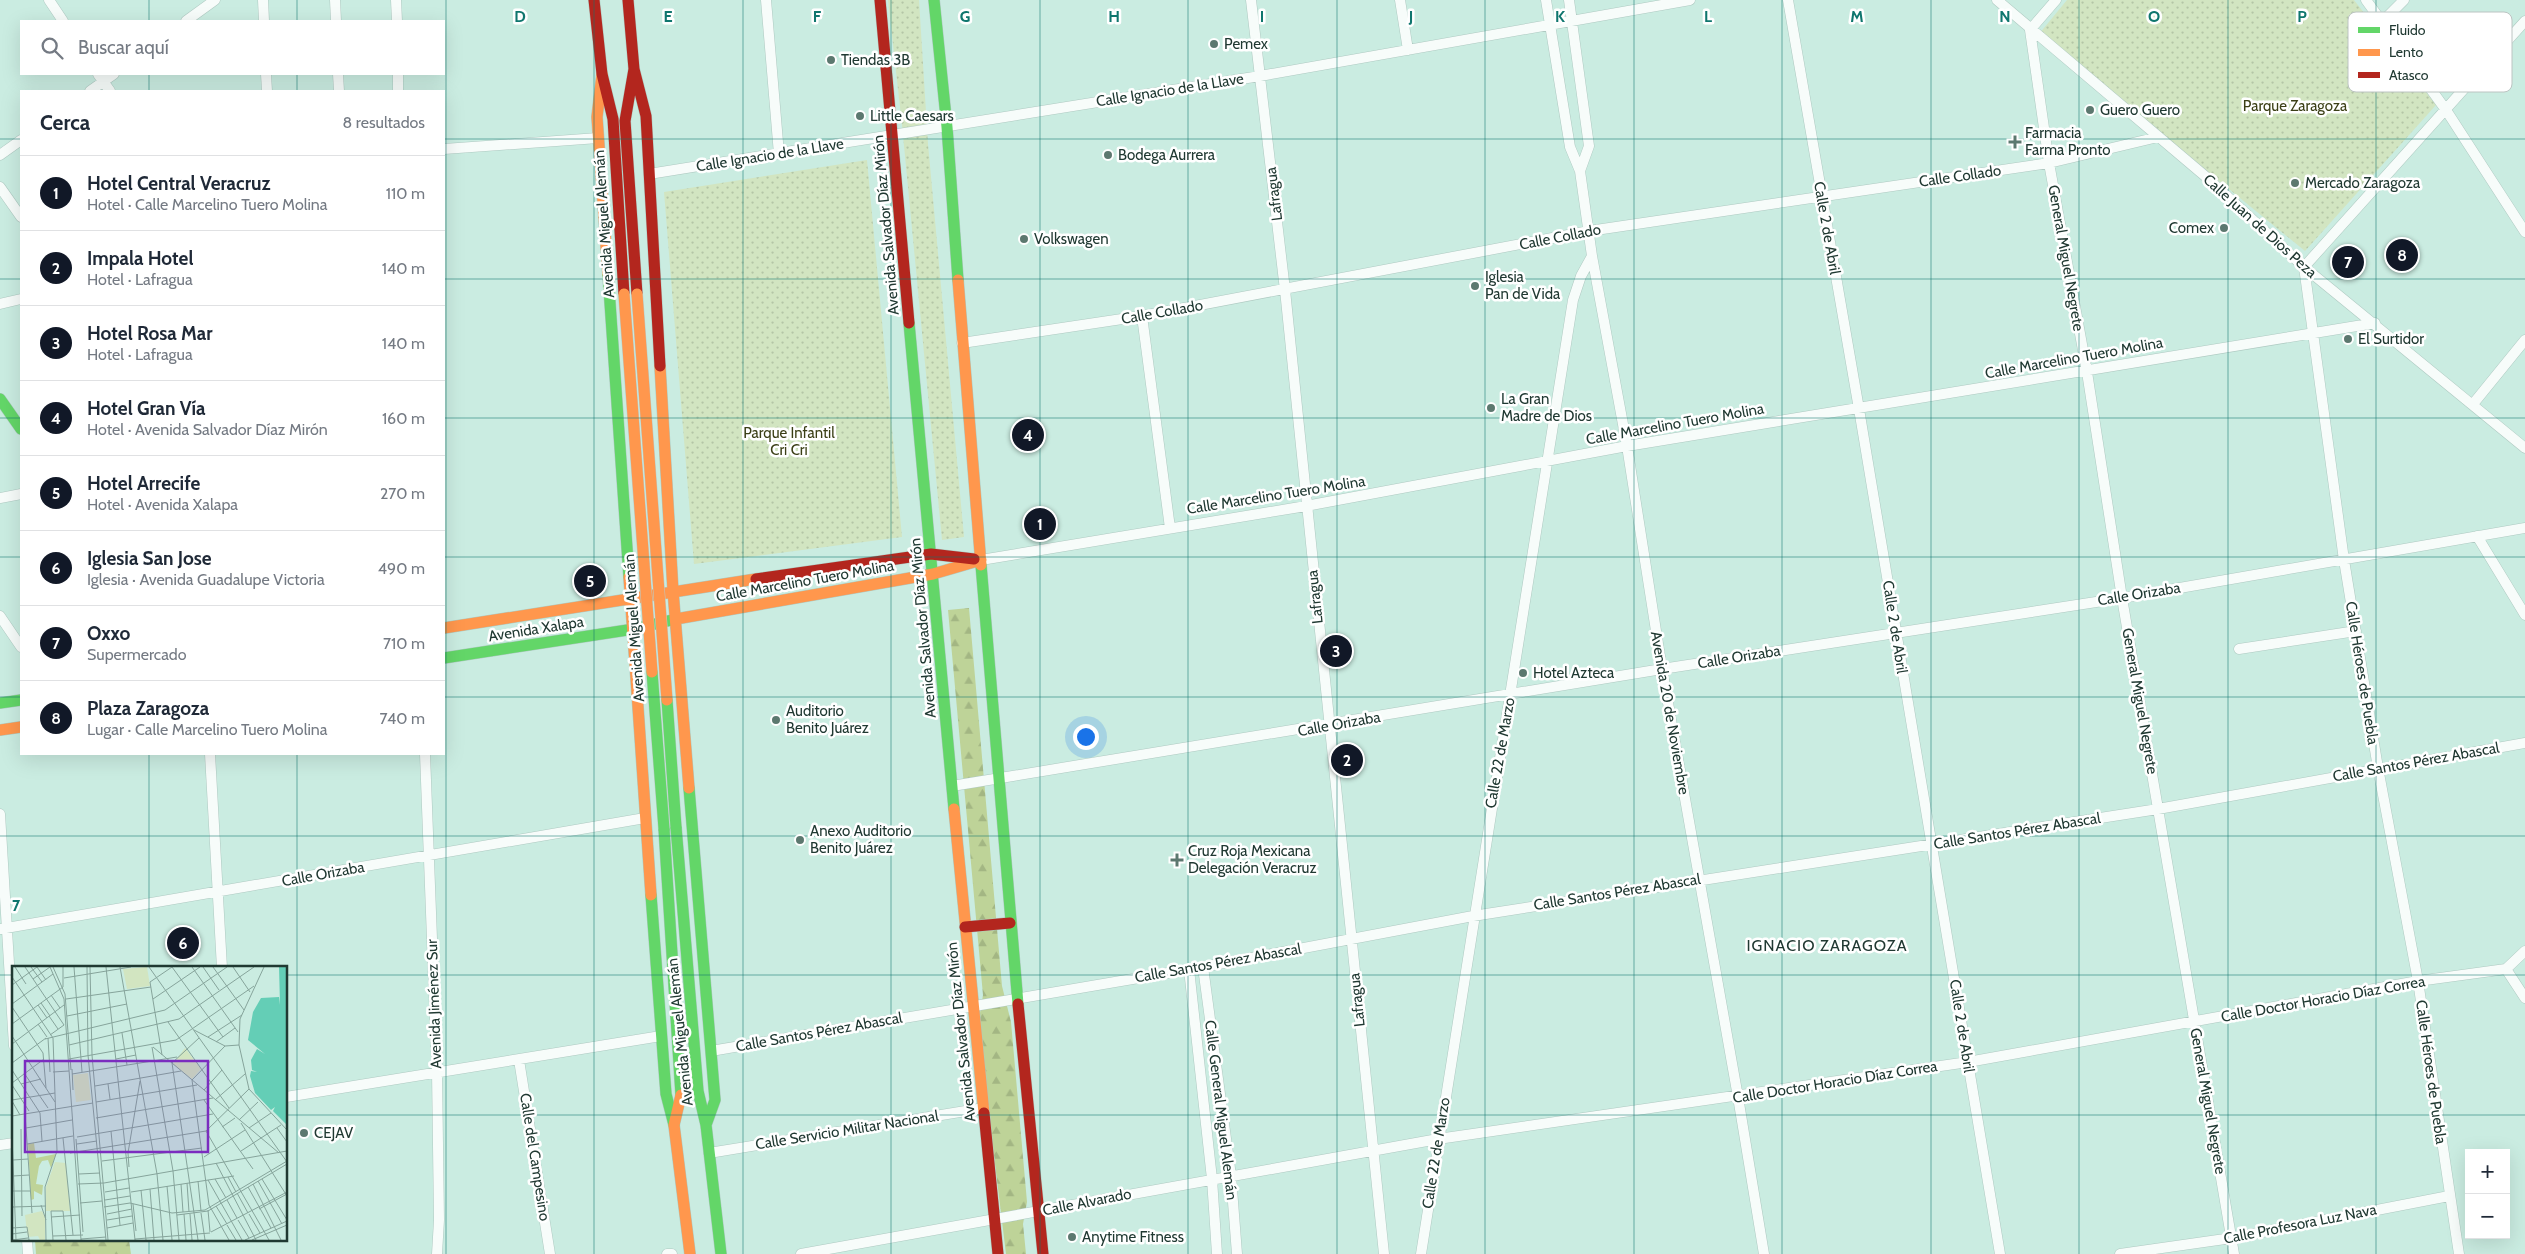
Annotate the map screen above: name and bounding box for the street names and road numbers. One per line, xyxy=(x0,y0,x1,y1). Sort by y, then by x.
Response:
street label: Calle Ignacio de la Llave xyxy=(1095,69,1245,111)
street label: Calle Ignacio de la Llave xyxy=(695,134,845,176)
street label: Avenida Salvador Díaz Mirón xyxy=(869,134,903,316)
street label: Avenida Miguel Alemán xyxy=(590,149,618,299)
street label: Calle Collado xyxy=(1918,161,2002,191)
street label: Lafragua xyxy=(1262,165,1286,222)
street label: Calle Juan de Dios Peza xyxy=(2200,170,2321,282)
street label: Calle 2 de Abril xyxy=(1810,180,1844,276)
street label: General Miguel Negrete xyxy=(2044,184,2088,333)
street label: Calle Collado xyxy=(1518,220,1602,254)
street label: Calle Collado xyxy=(1120,296,1204,328)
street label: Calle Marcelino Tuero Molina xyxy=(1984,333,2165,383)
street label: Calle Marcelino Tuero Molina xyxy=(1585,399,1766,449)
street label: Calle Marcelino Tuero Molina xyxy=(1185,472,1367,518)
street label: Avenida Salvador Díaz Mirón xyxy=(906,537,940,719)
street label: Avenida Miguel Alemán xyxy=(620,553,648,703)
street label: Calle Marcelino Tuero Molina xyxy=(715,556,896,606)
street label: Lafragua xyxy=(1303,568,1327,625)
street label: Calle Orizaba xyxy=(2096,578,2183,609)
street label: Calle 2 de Abril xyxy=(1879,579,1911,675)
street label: Calle Héroes de Puebla xyxy=(2342,600,2382,747)
street label: Avenida Xalapa xyxy=(487,612,586,645)
street label: General Miguel Negrete xyxy=(2118,627,2162,776)
street label: Avenida 20 de Noviembre xyxy=(1647,630,1693,796)
street label: Calle Orizaba xyxy=(1696,641,1783,672)
street label: Calle 22 de Marzo xyxy=(1481,696,1519,810)
street label: Calle Orizaba xyxy=(1296,708,1383,740)
street label: Calle Santos Pérez Abascal xyxy=(2331,738,2501,786)
street label: Calle Santos Pérez Abascal xyxy=(1932,809,2102,853)
street label: Calle Orizaba xyxy=(280,858,367,890)
street label: Calle Santos Pérez Abascal xyxy=(1532,870,1702,914)
street label: Avenida Jiménez Sur xyxy=(423,939,445,1069)
street label: Calle Santos Pérez Abascal xyxy=(1133,939,1303,987)
street label: Avenida Salvador Díaz Mirón xyxy=(943,941,979,1123)
street label: Avenida Miguel Alemán xyxy=(663,957,697,1107)
street label: Lafragua xyxy=(1345,971,1369,1028)
street label: Calle Doctor Horacio Díaz Correa xyxy=(2220,972,2427,1026)
street label: Calle 2 de Abril xyxy=(1946,978,1978,1074)
street label: Calle Héroes de Puebla xyxy=(2412,999,2450,1146)
street label: Calle Santos Pérez Abascal xyxy=(734,1008,904,1056)
street label: Calle General Miguel Alemán xyxy=(1201,1019,1241,1201)
street label: General Miguel Negrete xyxy=(2186,1027,2230,1176)
street label: Calle Doctor Horacio Díaz Correa xyxy=(1731,1057,1939,1107)
street label: Calle del Campesino xyxy=(516,1092,554,1222)
street label: Calle 22 de Marzo xyxy=(1418,1096,1454,1210)
street label: Calle Servicio Militar Nacional xyxy=(754,1107,940,1153)
street label: Calle Alvarado xyxy=(1041,1185,1133,1219)
street label: Calle Profesora Luz Nava xyxy=(2222,1200,2379,1248)

